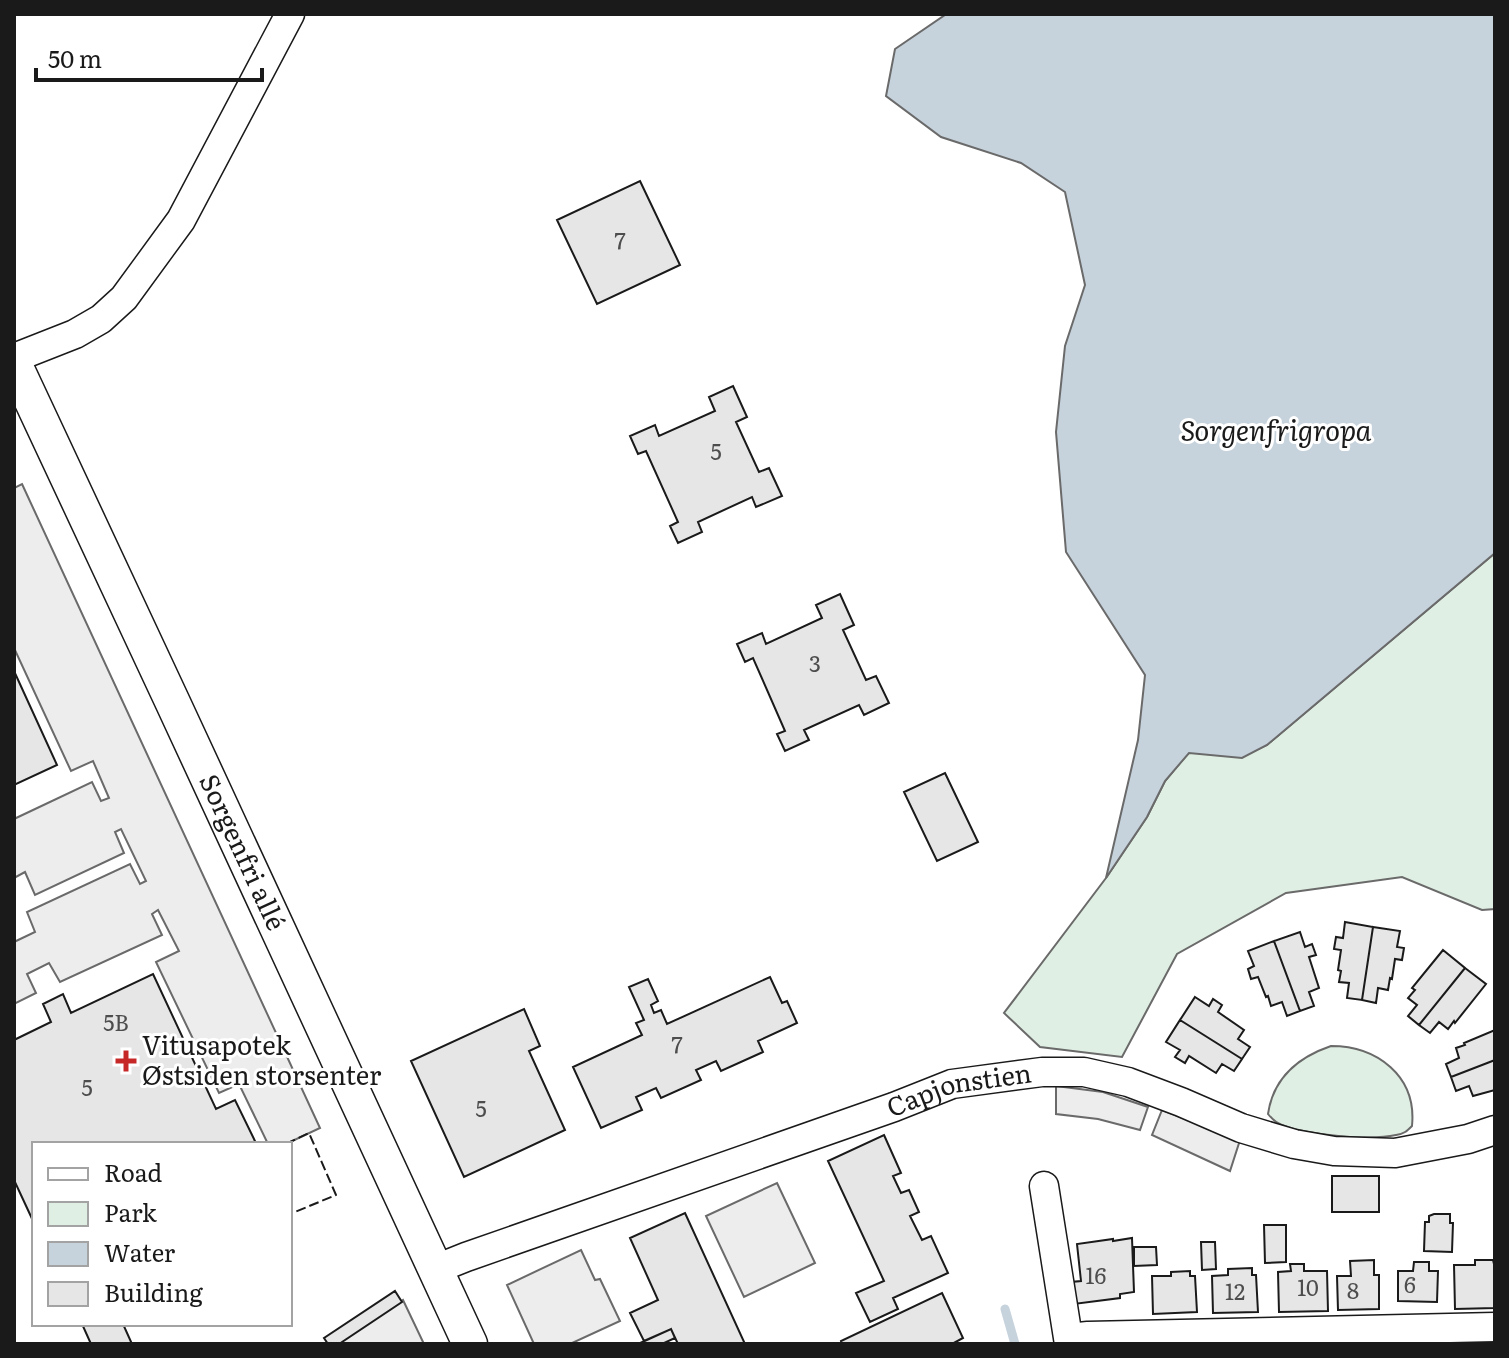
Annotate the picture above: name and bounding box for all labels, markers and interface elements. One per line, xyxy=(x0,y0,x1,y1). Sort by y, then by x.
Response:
scale bar xyxy=(36,32,262,82)
text: 50 m xyxy=(48,40,102,75)
house number: 7 xyxy=(614,223,626,256)
water label: Sorgenfrigropa xyxy=(1180,408,1372,450)
house number: 5 xyxy=(710,434,722,467)
house number: 3 xyxy=(809,646,821,679)
street label: Sorgenfri allé xyxy=(191,767,298,936)
house number: 5B xyxy=(103,1005,129,1038)
place label: Vitusapotek Østsiden storsenter xyxy=(142,1024,382,1093)
house number: 7 xyxy=(671,1027,683,1060)
marker: Vitusapotek Østsiden storsenter xyxy=(117,1052,135,1070)
street label: Capjonstien xyxy=(880,1052,1034,1125)
house number: 5 xyxy=(81,1070,93,1103)
house number: 5 xyxy=(475,1091,487,1124)
legend xyxy=(32,1142,292,1326)
text: Road xyxy=(104,1154,163,1189)
text: Park xyxy=(104,1194,157,1229)
text: Water xyxy=(104,1234,176,1269)
house number: 16 xyxy=(1086,1258,1107,1291)
house number: 6 xyxy=(1404,1267,1416,1300)
house number: 10 xyxy=(1297,1270,1319,1303)
house number: 8 xyxy=(1347,1273,1359,1306)
text: Building xyxy=(104,1274,203,1309)
house number: 12 xyxy=(1225,1274,1245,1307)

